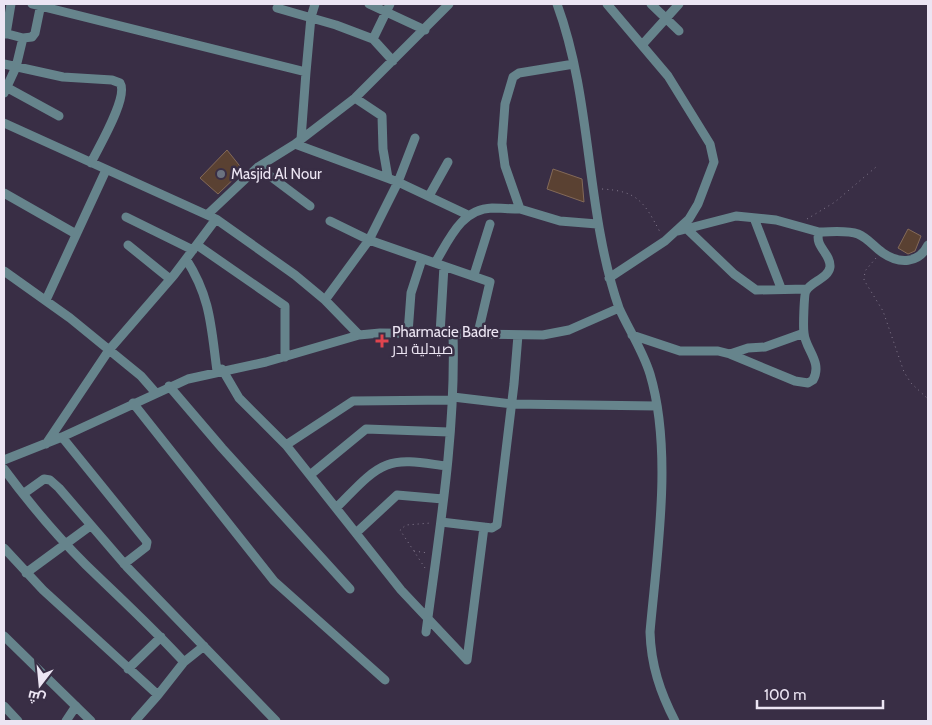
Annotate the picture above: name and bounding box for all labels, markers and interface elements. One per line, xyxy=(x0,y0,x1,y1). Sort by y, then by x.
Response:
place label: Masjid Al Nour xyxy=(231,165,322,183)
marker: Masjid Al Nour xyxy=(215,168,227,180)
place label: Pharmacie Badre صيدلية بدر xyxy=(391,323,499,358)
marker: Pharmacie Badre صيدلية بدر xyxy=(376,335,388,347)
north arrow xyxy=(15,660,65,710)
scale bar xyxy=(757,678,883,710)
text: ش xyxy=(25,686,48,709)
text: 100 m xyxy=(764,686,806,704)

